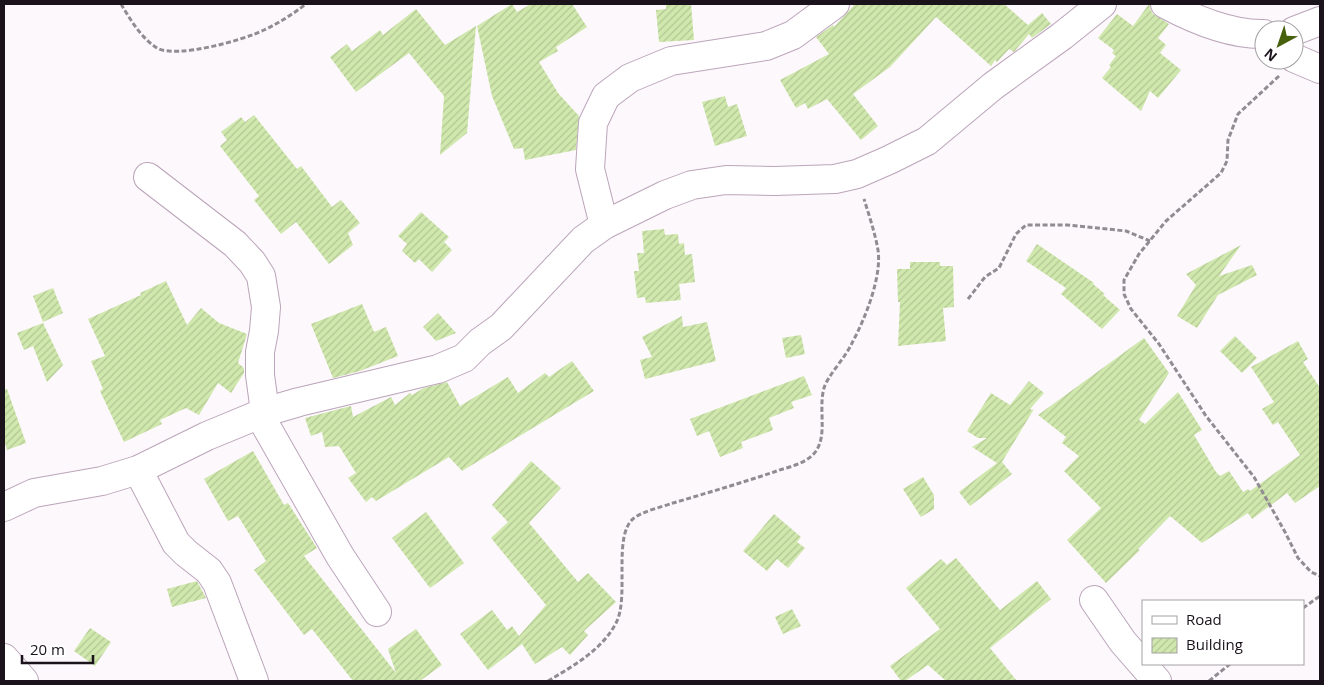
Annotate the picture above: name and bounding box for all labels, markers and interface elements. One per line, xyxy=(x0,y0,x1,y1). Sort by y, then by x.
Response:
north arrow xyxy=(1254,20,1304,70)
text: N xyxy=(1260,44,1281,66)
legend xyxy=(1142,600,1304,665)
text: Road xyxy=(1186,609,1222,629)
scale bar xyxy=(22,632,94,664)
text: Building xyxy=(1186,634,1243,654)
text: 20 m xyxy=(30,639,65,659)

